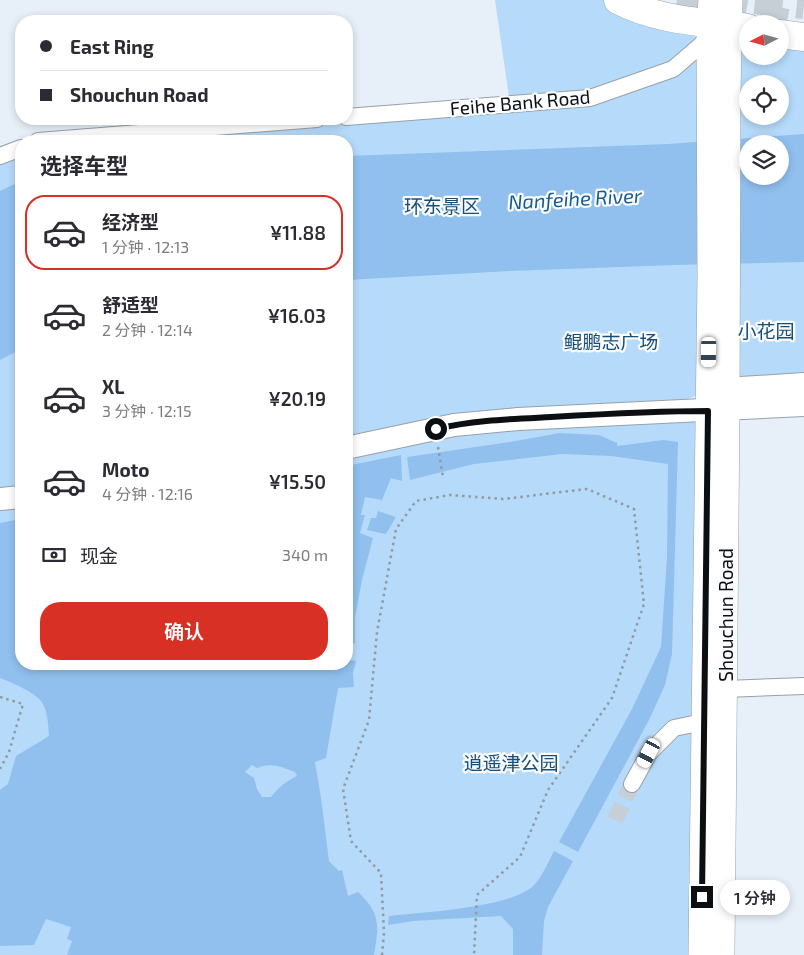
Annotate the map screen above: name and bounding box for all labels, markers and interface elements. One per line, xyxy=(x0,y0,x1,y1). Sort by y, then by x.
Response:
north arrow xyxy=(739,15,789,65)
map controls xyxy=(739,15,789,185)
text: East Ring xyxy=(70,35,154,58)
button: locate xyxy=(739,75,789,125)
text: Shouchun Road xyxy=(70,83,208,106)
street label: Feihe Bank Road xyxy=(449,84,591,120)
button: layers xyxy=(739,135,789,185)
text: 选择车型 xyxy=(40,152,128,178)
water label: Nanfeihe River xyxy=(508,182,643,213)
park label: 环东景区 xyxy=(404,194,480,217)
icon: car xyxy=(42,210,87,255)
text: 经济型 xyxy=(102,210,159,233)
text: ¥11.88 xyxy=(270,221,326,244)
text: 1 分钟 · 12:13 xyxy=(102,237,189,256)
icon: car xyxy=(42,293,87,338)
text: 舒适型 xyxy=(102,293,159,316)
text: ¥16.03 xyxy=(268,304,326,327)
park label: 小花园 xyxy=(737,319,795,342)
text: 2 分钟 · 12:14 xyxy=(102,320,193,339)
park label: 鲲鹏志广场 xyxy=(563,330,659,353)
car xyxy=(701,337,716,367)
text: XL xyxy=(102,375,124,398)
icon: car xyxy=(42,376,87,421)
text: ¥20.19 xyxy=(268,387,326,410)
text: 3 分钟 · 12:15 xyxy=(102,401,191,420)
route start xyxy=(425,418,447,440)
text: Moto xyxy=(102,458,150,481)
icon: car xyxy=(42,459,87,504)
text: ¥15.50 xyxy=(269,470,326,493)
text: 4 分钟 · 12:16 xyxy=(102,484,193,503)
icon: cash xyxy=(40,541,68,569)
text: 现金 xyxy=(80,544,118,567)
text: 340 m xyxy=(282,545,328,564)
street label: Shouchun Road xyxy=(714,548,737,682)
button: 确认 xyxy=(40,602,328,660)
car xyxy=(635,736,662,770)
park label: 逍遥津公园 xyxy=(463,751,559,774)
callout: 1 分钟 xyxy=(720,880,790,914)
route end xyxy=(691,886,713,908)
text: 1 分钟 xyxy=(734,888,776,907)

